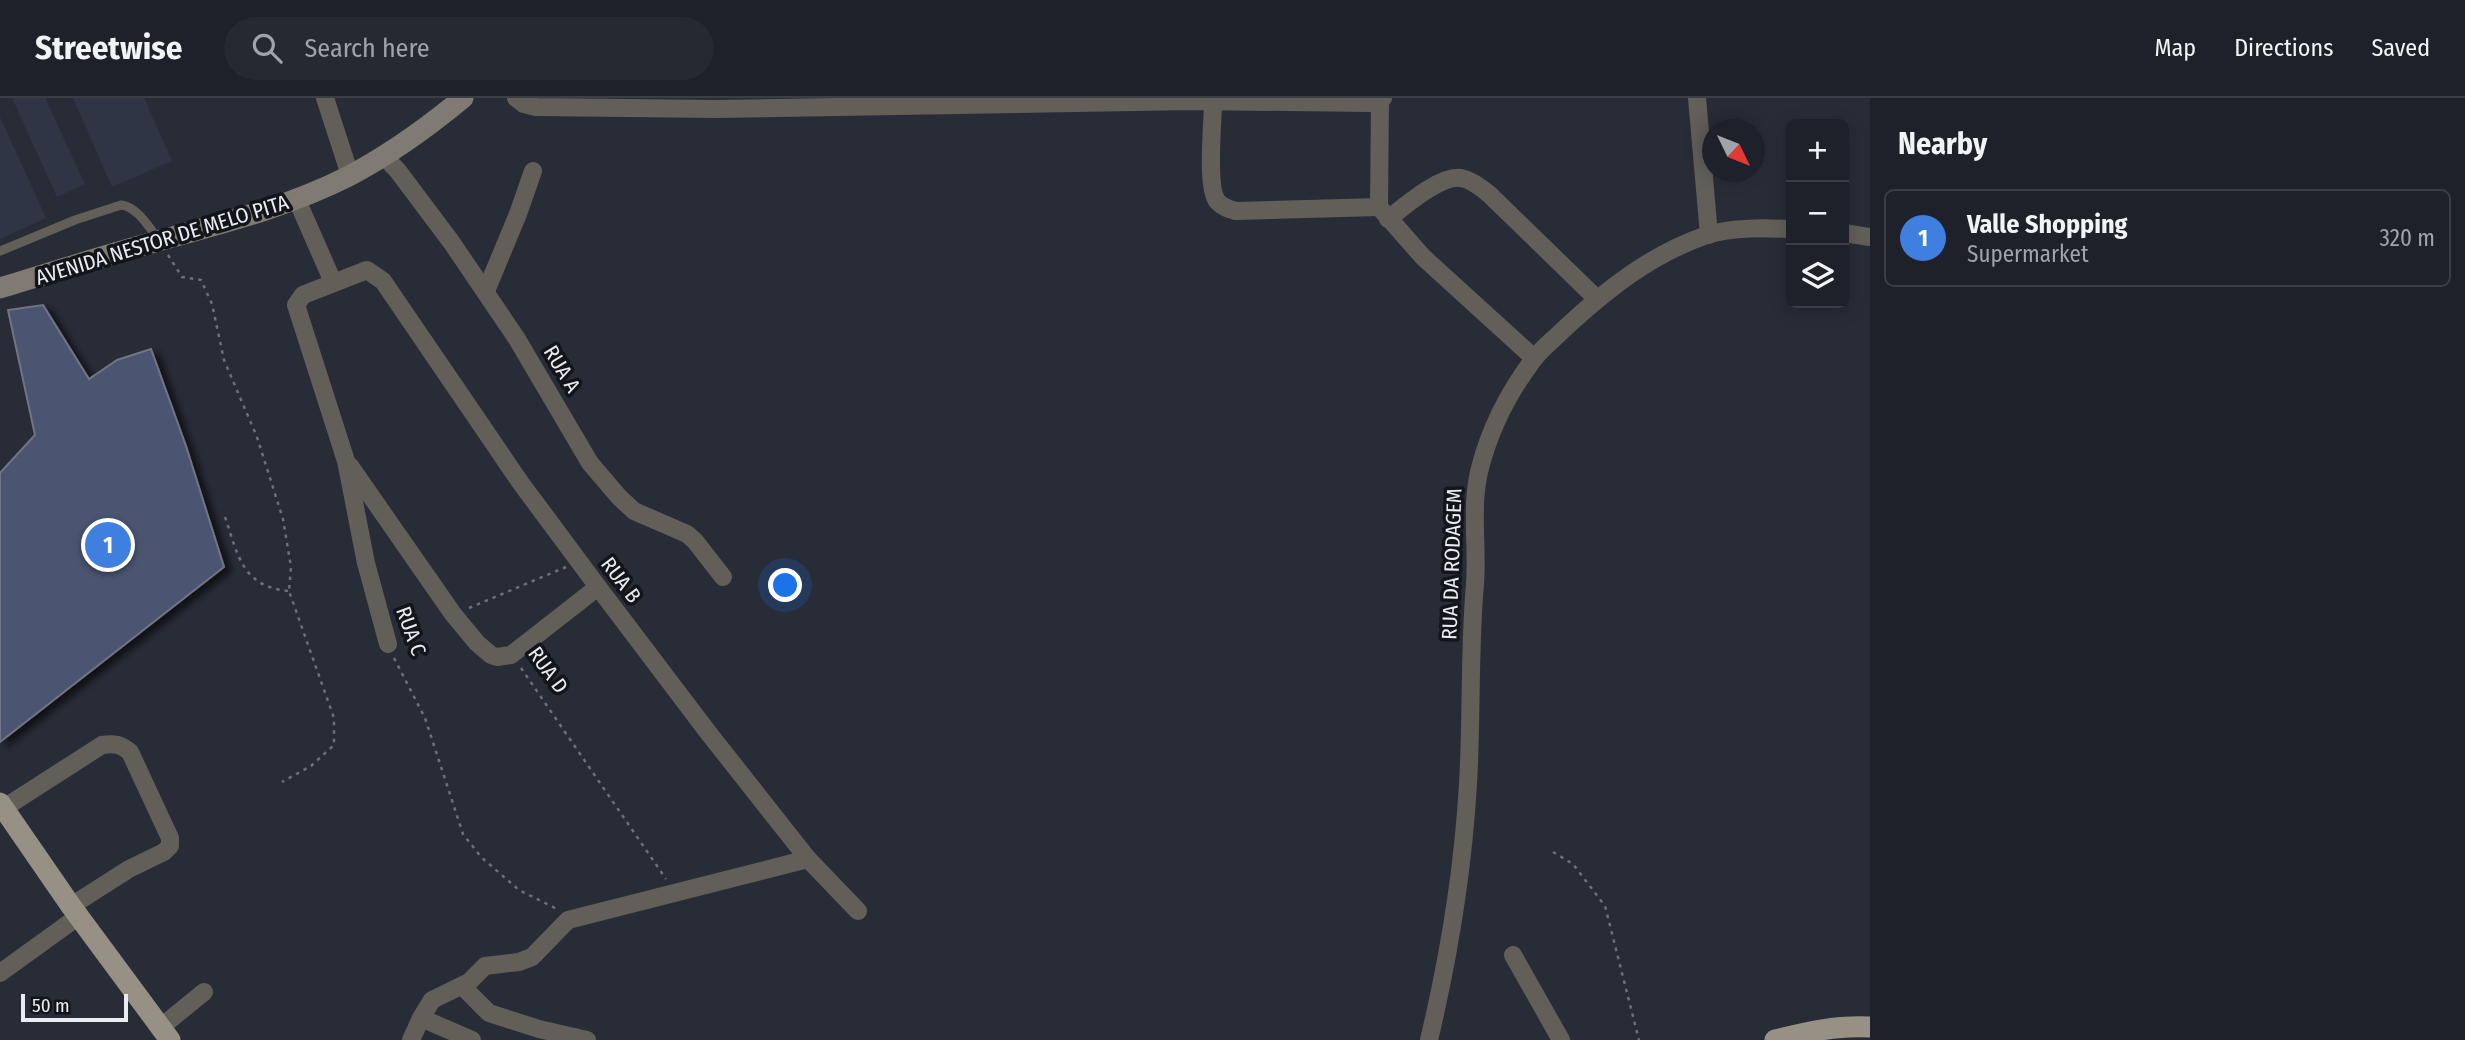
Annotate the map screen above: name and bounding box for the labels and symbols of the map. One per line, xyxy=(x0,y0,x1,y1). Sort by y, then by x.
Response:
north arrow xyxy=(1702,119,1765,182)
street label: AVENIDA NESTOR DE MELO PITA xyxy=(33,189,291,291)
street label: RUA A xyxy=(538,341,586,397)
street label: RUA DA RODAGEM xyxy=(1436,488,1468,640)
pin: 1 xyxy=(85,519,131,571)
street label: RUA B xyxy=(595,552,647,608)
your location xyxy=(768,568,802,602)
street label: RUA C xyxy=(390,603,432,659)
street label: RUA D xyxy=(522,641,574,699)
scale bar xyxy=(21,991,128,1023)

